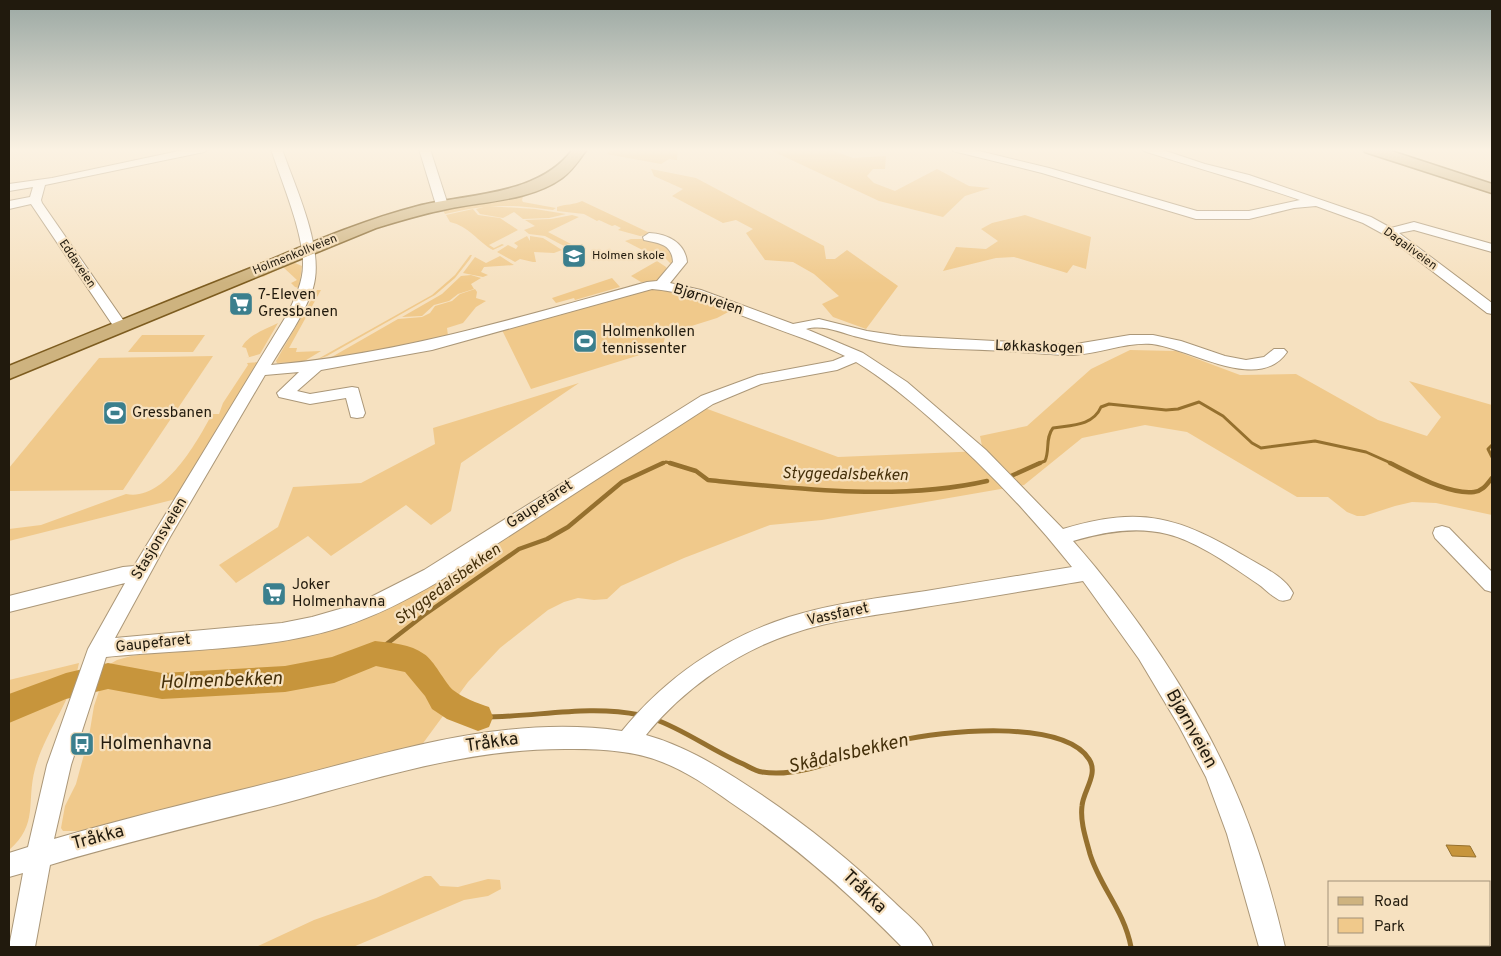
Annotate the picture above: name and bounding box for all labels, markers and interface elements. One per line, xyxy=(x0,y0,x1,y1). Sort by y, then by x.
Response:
street label: Dagaliveien xyxy=(1380,224,1440,274)
street label: Holmenkollveien xyxy=(250,231,340,279)
street label: Eddaveien xyxy=(55,237,99,291)
school or university icon: Holmen skole xyxy=(561,243,587,269)
place label: Holmen skole xyxy=(592,248,665,264)
street label: Bjørnveien xyxy=(671,280,745,320)
place label: 7-Eleven Gressbanen xyxy=(258,286,338,322)
supermarket icon: 7-Eleven Gressbanen xyxy=(228,291,254,317)
place label: Holmenkollen tennissenter xyxy=(602,323,695,359)
sports icon: Holmenkollen tennissenter xyxy=(572,328,598,354)
street label: Løkkaskogen xyxy=(994,337,1084,359)
sports icon: Gressbanen xyxy=(102,400,128,426)
place label: Gressbanen xyxy=(132,404,212,423)
water label: Styggedalsbekken xyxy=(782,464,909,486)
street label: Gaupefaret xyxy=(503,477,577,533)
street label: Stasjonsveien xyxy=(128,494,192,584)
water label: Styggedalsbekken xyxy=(391,540,505,630)
place label: Joker Holmenhavna xyxy=(292,576,385,612)
supermarket icon: Joker Holmenhavna xyxy=(261,581,287,607)
street label: Vassfaret xyxy=(805,599,871,631)
street label: Gaupefaret xyxy=(115,631,191,657)
water label: Holmenbekken xyxy=(159,667,283,695)
street label: Bjørnveien xyxy=(1160,685,1222,773)
street label: Tråkka xyxy=(464,728,520,758)
water label: Skådalsbekken xyxy=(786,728,911,779)
bus stop icon: Holmenhavna xyxy=(69,731,95,757)
place label: Holmenhavna xyxy=(100,733,212,756)
street label: Tråkka xyxy=(69,820,127,856)
street label: Tråkka xyxy=(837,865,891,919)
legend xyxy=(1328,881,1491,946)
text: Road xyxy=(1374,893,1409,912)
text: Park xyxy=(1374,918,1405,937)

